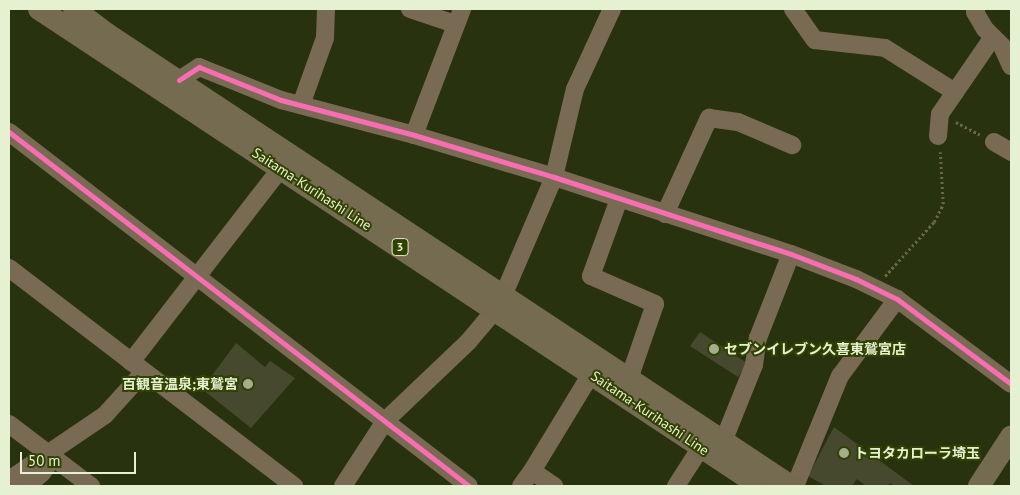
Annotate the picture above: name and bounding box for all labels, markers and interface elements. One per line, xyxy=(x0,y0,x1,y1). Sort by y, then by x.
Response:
street label: Saitama-Kurihashi Line xyxy=(249,144,375,234)
road number: 3 xyxy=(391,238,409,256)
place label: セブンイレブン久喜東鷲宮店 xyxy=(724,341,906,357)
marker: セブンイレブン久喜東鷲宮店 xyxy=(708,343,720,355)
street label: Saitama-Kurihashi Line xyxy=(588,367,712,459)
place label: 百観音温泉;東鷲宮 xyxy=(122,376,238,392)
marker: 百観音温泉;東鷲宮 xyxy=(242,378,254,390)
scale bar xyxy=(22,442,139,474)
place label: トヨタカローラ埼玉 xyxy=(854,445,980,461)
marker: トヨタカローラ埼玉 xyxy=(838,447,850,459)
text: 50 m xyxy=(28,451,61,470)

